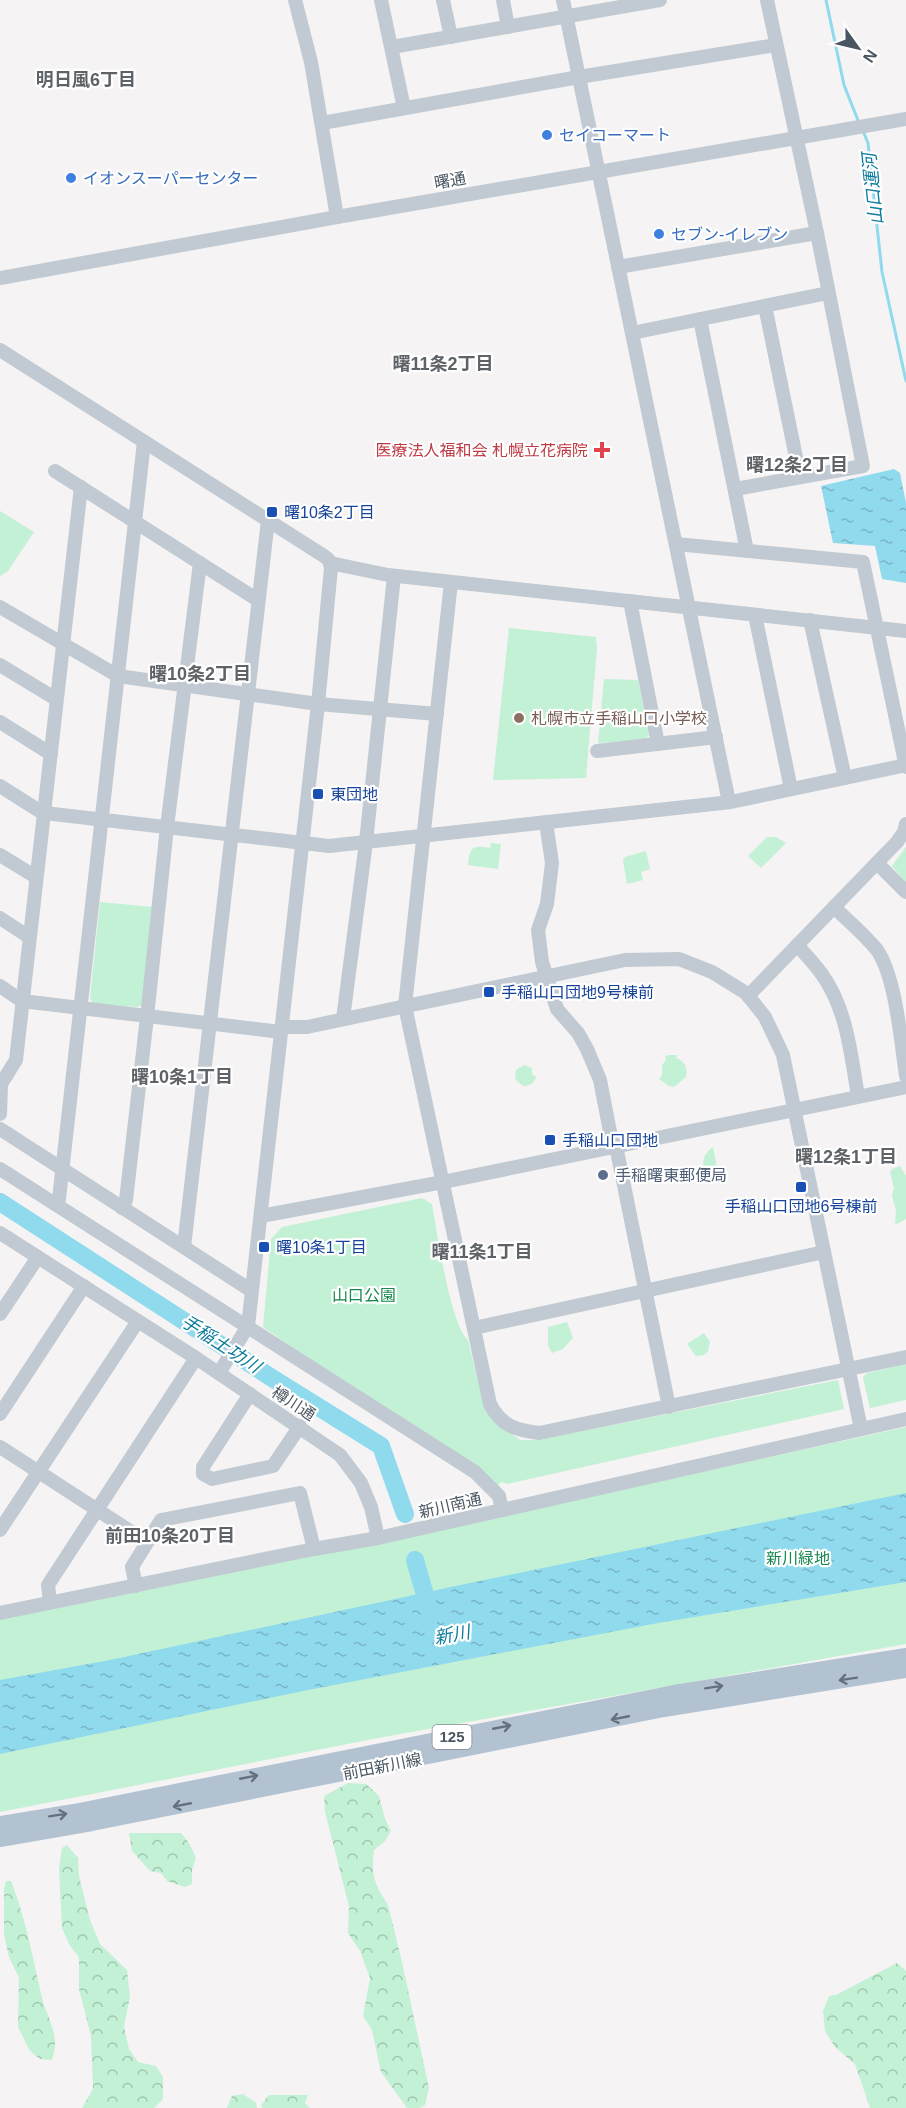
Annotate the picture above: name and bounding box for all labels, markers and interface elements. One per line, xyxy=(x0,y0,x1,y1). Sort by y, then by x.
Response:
north arrow xyxy=(828,18,888,78)
text: N xyxy=(860,47,880,66)
district label: 明日風6丁目 xyxy=(36,70,136,90)
place label: セイコーマート xyxy=(559,127,671,144)
marker: セイコーマート xyxy=(540,128,554,142)
water label: 山口運河 xyxy=(859,149,887,226)
street label: 曙通 xyxy=(433,169,467,192)
place label: イオンスーパーセンター xyxy=(83,170,259,187)
marker: イオンスーパーセンター xyxy=(64,171,78,185)
place label: セブン-イレブン xyxy=(671,226,788,243)
marker: セブン-イレブン xyxy=(652,227,666,241)
district label: 曙11条2丁目 xyxy=(392,354,494,374)
marker: 医療法人福和会 札幌立花病院 xyxy=(593,441,611,459)
place label: 医療法人福和会 札幌立花病院 xyxy=(376,442,588,459)
district label: 曙12条2丁目 xyxy=(746,455,848,475)
place label: 曙10条2丁目 xyxy=(284,504,375,521)
marker: 曙10条2丁目 xyxy=(265,505,279,519)
district label: 曙10条2丁目 xyxy=(149,664,251,684)
place label: 札幌市立手稲山口小学校 xyxy=(531,710,707,727)
marker: 札幌市立手稲山口小学校 xyxy=(512,711,526,725)
place label: 東団地 xyxy=(330,786,378,803)
marker: 東団地 xyxy=(311,787,325,801)
place label: 手稲山口団地9号棟前 xyxy=(501,984,654,1001)
marker: 手稲山口団地9号棟前 xyxy=(482,985,496,999)
district label: 曙10条1丁目 xyxy=(131,1067,233,1087)
place label: 手稲山口団地 xyxy=(562,1132,658,1149)
marker: 手稲山口団地 xyxy=(543,1133,557,1147)
district label: 曙12条1丁目 xyxy=(795,1147,897,1167)
place label: 手稲曙東郵便局 xyxy=(615,1167,727,1184)
marker: 手稲曙東郵便局 xyxy=(596,1168,610,1182)
marker: 手稲山口団地6号棟前 xyxy=(794,1180,808,1194)
place label: 手稲山口団地6号棟前 xyxy=(725,1198,877,1215)
place label: 曙10条1丁目 xyxy=(276,1239,367,1256)
marker: 曙10条1丁目 xyxy=(257,1240,271,1254)
district label: 曙11条1丁目 xyxy=(431,1242,533,1262)
park label: 山口公園 xyxy=(332,1287,396,1304)
water label: 手稲土功川 xyxy=(178,1311,266,1378)
street label: 樽川通 xyxy=(269,1383,318,1424)
street label: 新川南通 xyxy=(417,1490,483,1521)
district label: 前田10条20丁目 xyxy=(105,1526,235,1546)
park label: 新川緑地 xyxy=(766,1550,830,1567)
water label: 新川 xyxy=(432,1621,474,1648)
one-way arrow xyxy=(839,1674,859,1685)
one-way arrow xyxy=(704,1681,724,1692)
one-way arrow xyxy=(611,1713,630,1724)
one-way arrow xyxy=(492,1721,512,1732)
road number: 125 xyxy=(432,1725,472,1749)
street label: 前田新川線 xyxy=(341,1751,423,1782)
one-way arrow xyxy=(239,1771,258,1783)
one-way arrow xyxy=(172,1800,192,1811)
one-way arrow xyxy=(47,1809,67,1820)

